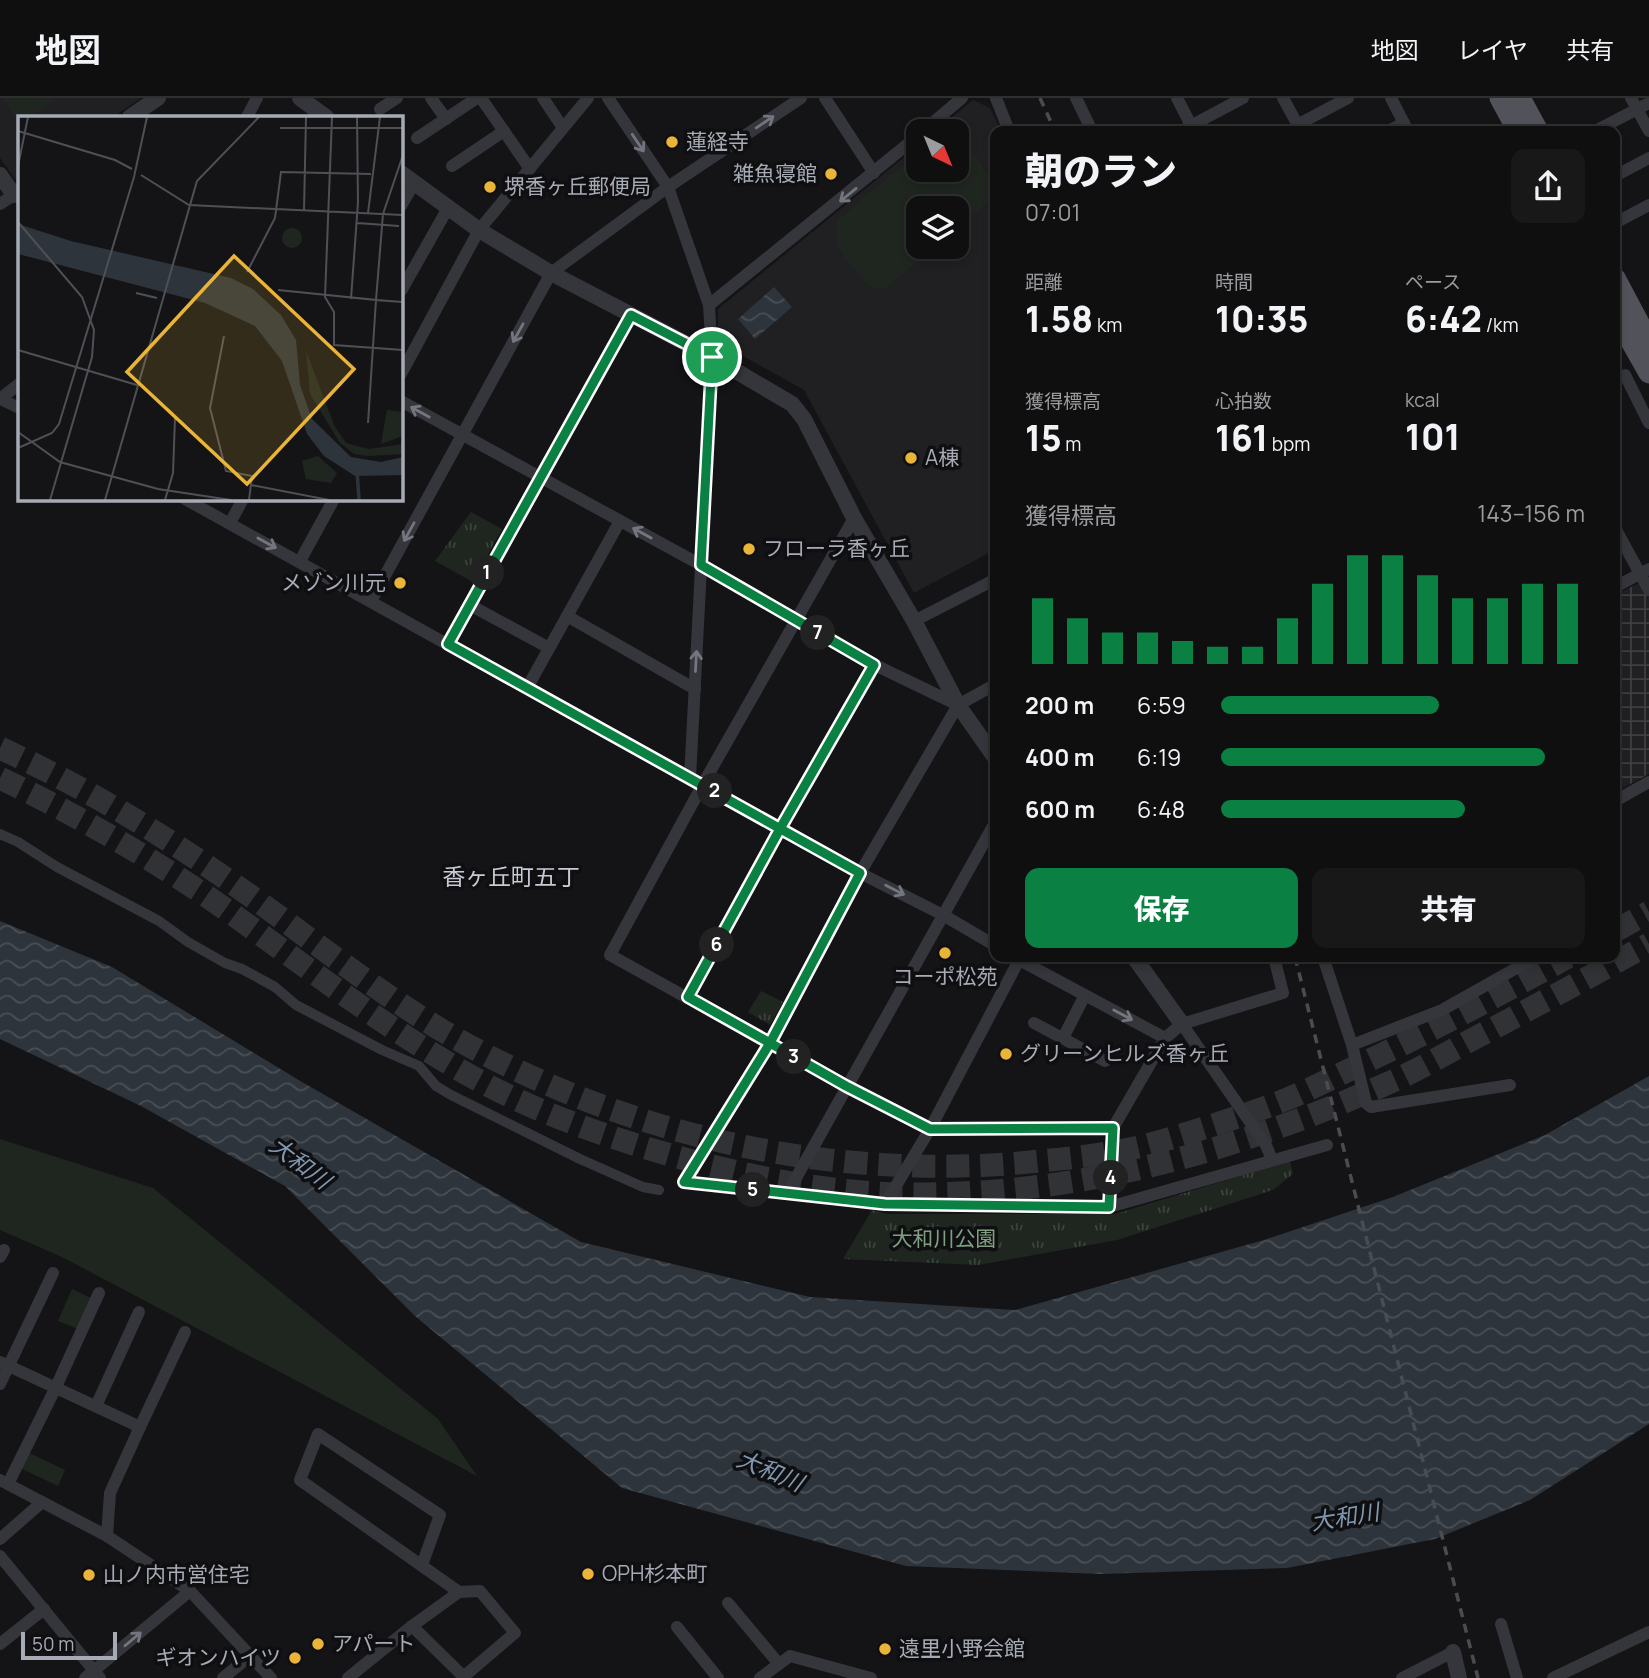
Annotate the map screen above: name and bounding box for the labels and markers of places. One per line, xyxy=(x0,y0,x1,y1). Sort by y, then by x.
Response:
place label: 蓮経寺 xyxy=(686,127,749,155)
marker: 蓮経寺 xyxy=(664,134,680,150)
place label: 雑魚寝館 xyxy=(733,159,817,187)
marker: 雑魚寝館 xyxy=(823,166,839,182)
place label: 堺香ヶ丘郵便局 xyxy=(504,172,651,200)
marker: 堺香ヶ丘郵便局 xyxy=(482,179,498,195)
pin xyxy=(682,327,742,387)
place label: A棟 xyxy=(925,443,959,471)
marker: A棟 xyxy=(903,450,919,466)
place label: フローラ香ヶ丘 xyxy=(763,534,910,562)
marker: フローラ香ヶ丘 xyxy=(741,541,757,557)
pin: 1 xyxy=(470,556,504,590)
place label: メゾン川元 xyxy=(281,568,386,596)
marker: メゾン川元 xyxy=(392,575,408,591)
pin: 7 xyxy=(800,616,836,650)
pin: 2 xyxy=(698,774,732,808)
pin: 6 xyxy=(700,928,734,962)
marker: コーポ松苑 xyxy=(937,945,953,961)
place label: コーポ松苑 xyxy=(893,962,998,990)
place label: グリーンヒルズ香ヶ丘 xyxy=(1020,1039,1229,1067)
pin: 3 xyxy=(776,1040,812,1074)
marker: グリーンヒルズ香ヶ丘 xyxy=(998,1046,1014,1062)
pin: 4 xyxy=(1094,1160,1128,1196)
pin: 5 xyxy=(736,1172,770,1208)
place label: OPH杉本町 xyxy=(602,1559,707,1587)
place label: 山ノ内市営住宅 xyxy=(103,1560,250,1588)
marker: OPH杉本町 xyxy=(580,1566,596,1582)
marker: 山ノ内市営住宅 xyxy=(81,1567,97,1583)
place label: アパート xyxy=(332,1629,416,1657)
place label: 遠里小野会館 xyxy=(899,1634,1025,1662)
marker: アパート xyxy=(310,1636,326,1652)
marker: 遠里小野会館 xyxy=(877,1641,893,1657)
place label: ギオンハイツ xyxy=(155,1643,281,1671)
marker: ギオンハイツ xyxy=(287,1650,303,1666)

